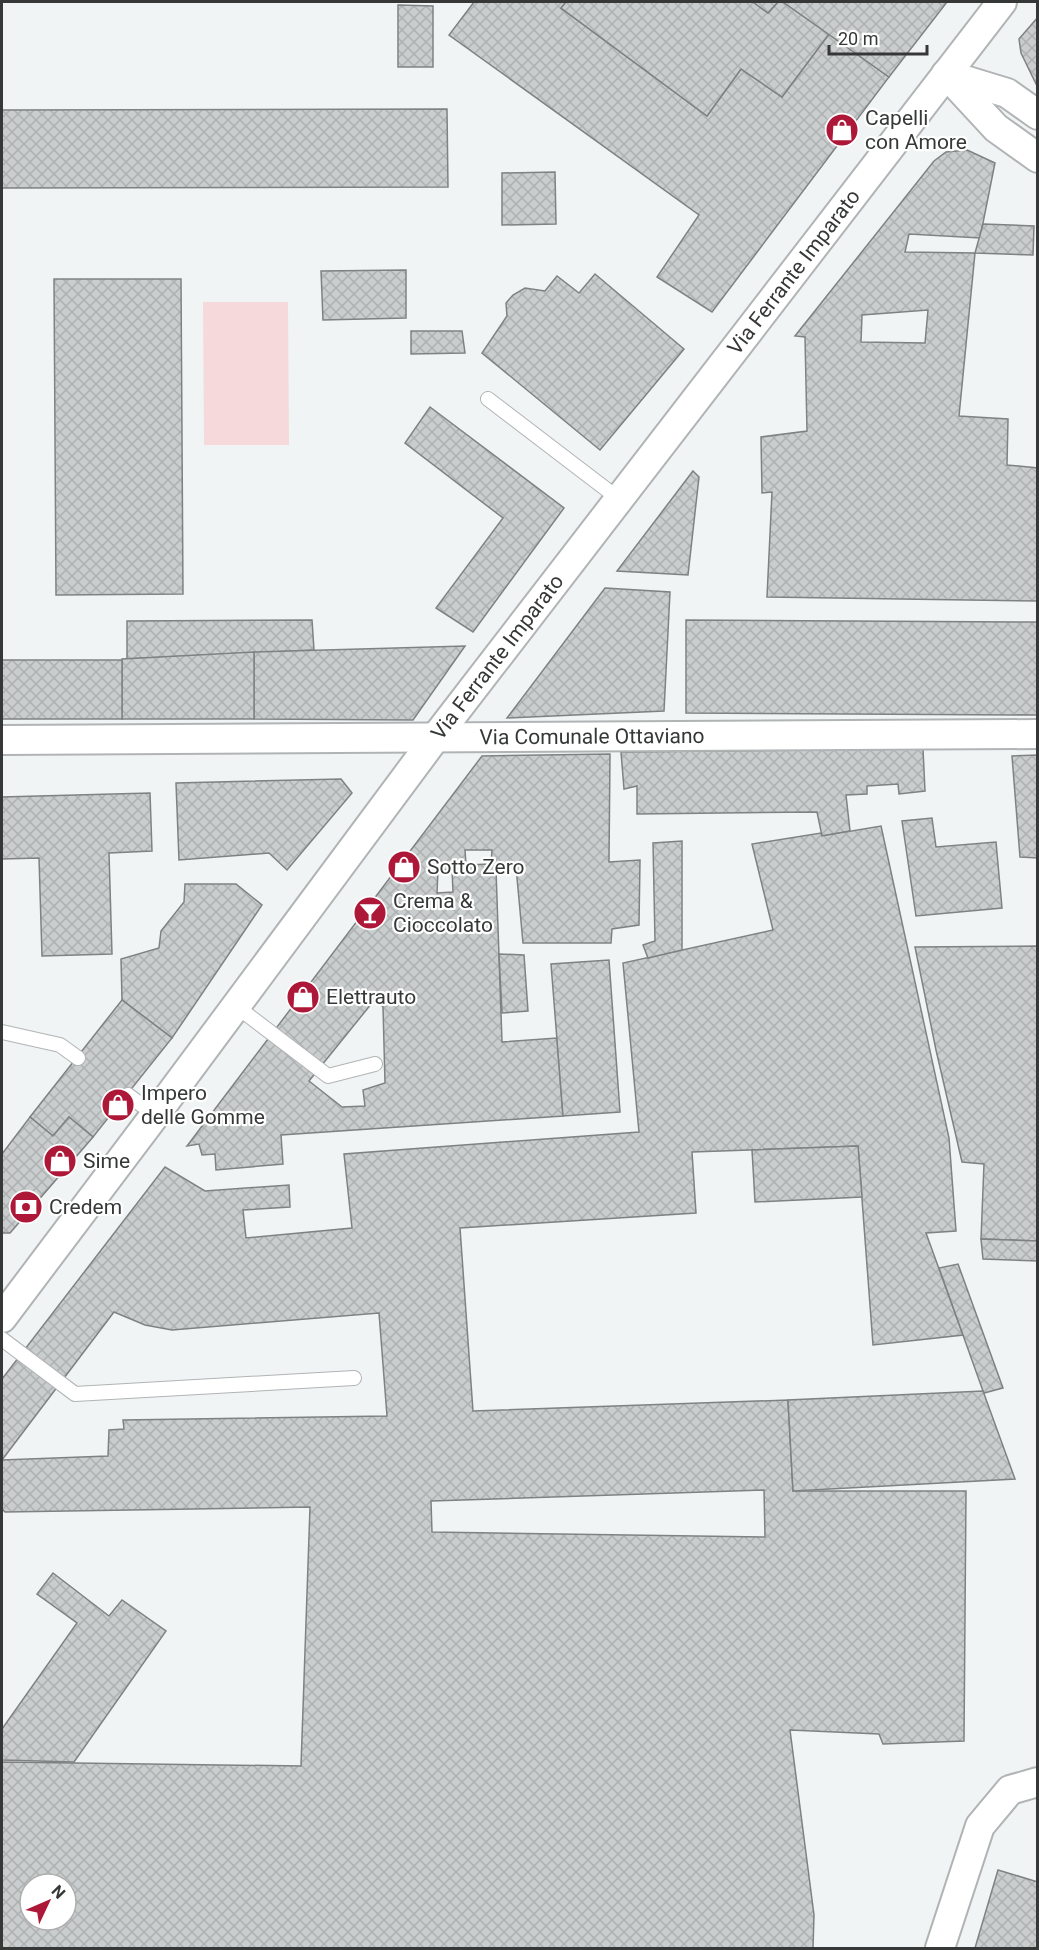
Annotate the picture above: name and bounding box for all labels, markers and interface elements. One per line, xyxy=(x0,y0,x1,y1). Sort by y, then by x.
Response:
scale bar xyxy=(829,18,926,56)
text: 20 m xyxy=(838,28,878,49)
place label: Capelli con Amore xyxy=(865,106,967,154)
shop icon: Capelli con Amore xyxy=(824,112,860,148)
street label: Via Ferrante Imparato xyxy=(723,185,865,359)
street label: Via Ferrante Imparato xyxy=(426,570,569,744)
street label: Via Comunale Ottaviano xyxy=(479,724,705,749)
shop icon: Sotto Zero xyxy=(386,849,422,885)
place label: Sotto Zero xyxy=(427,855,525,879)
place label: Crema & Cioccolato xyxy=(393,889,493,937)
bar icon: Crema & Cioccolato xyxy=(352,895,388,931)
shop icon: Elettrauto xyxy=(285,979,321,1015)
place label: Elettrauto xyxy=(326,985,416,1009)
place label: Impero delle Gomme xyxy=(141,1081,265,1129)
shop icon: Impero delle Gomme xyxy=(100,1087,136,1123)
shop icon: Sime xyxy=(42,1143,78,1179)
place label: Sime xyxy=(83,1149,130,1173)
bank icon: Credem xyxy=(8,1189,44,1225)
place label: Credem xyxy=(49,1195,122,1219)
north arrow xyxy=(18,1872,78,1932)
text: N xyxy=(48,1881,69,1903)

